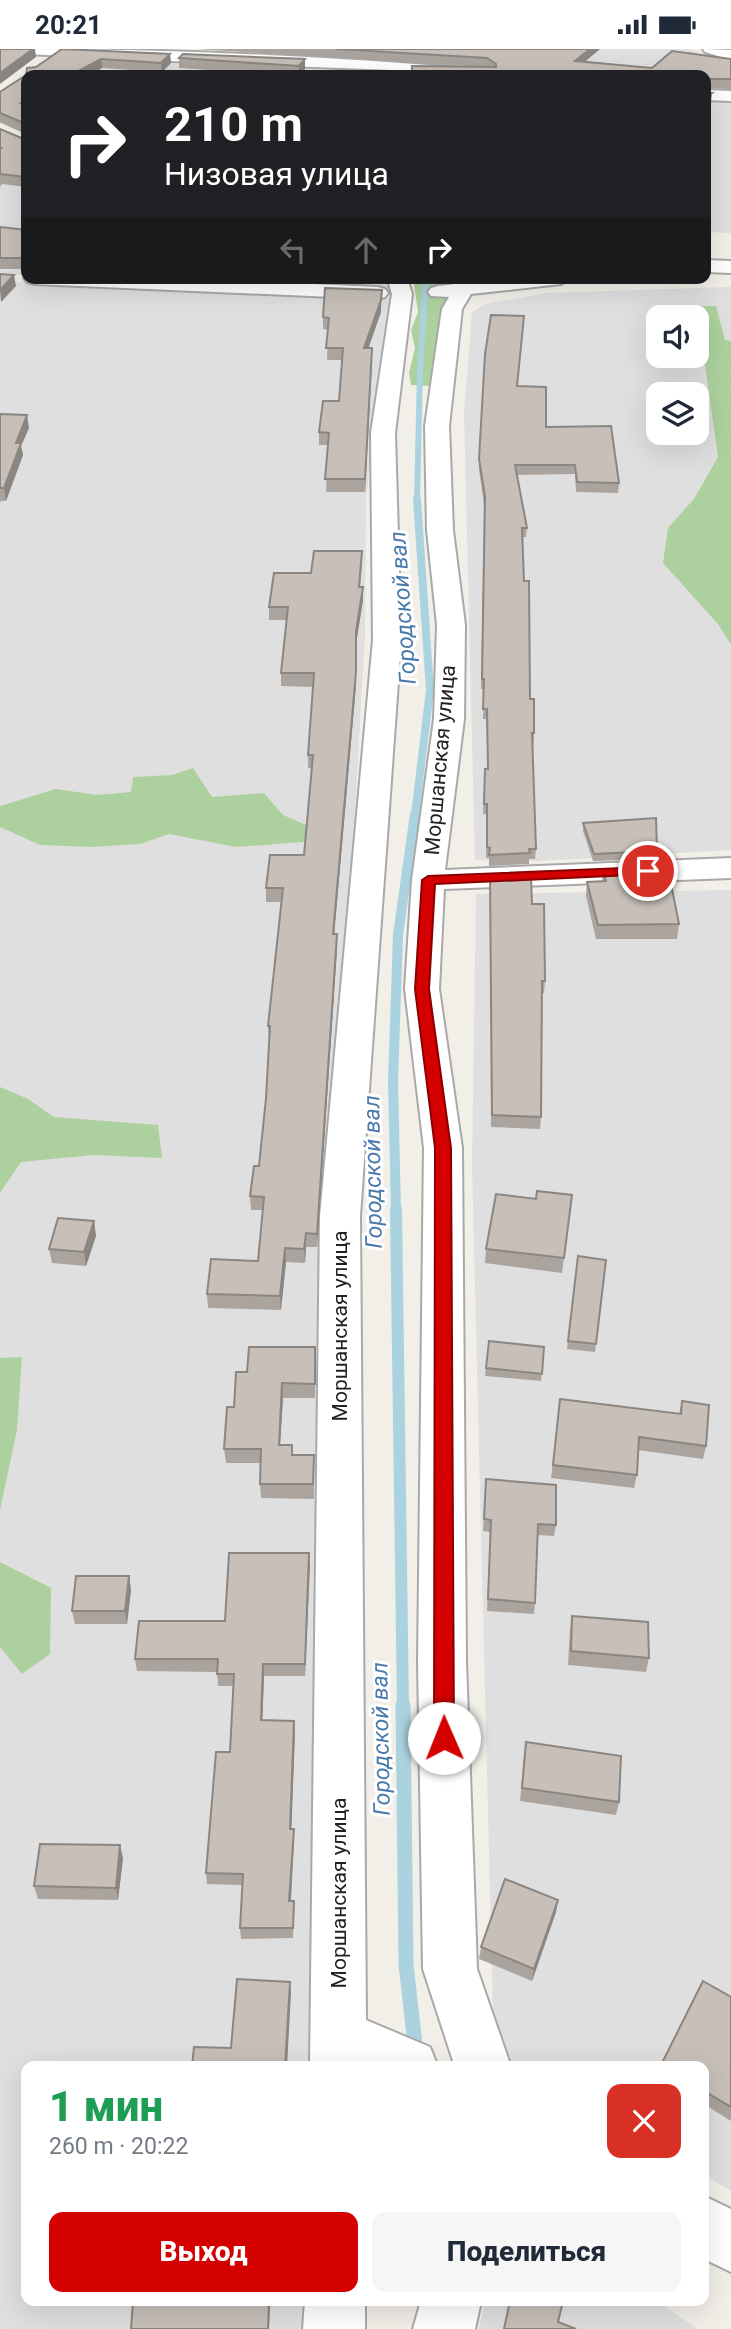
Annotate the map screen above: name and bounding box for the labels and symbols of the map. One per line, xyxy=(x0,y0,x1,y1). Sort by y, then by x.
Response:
water label: Городской вал xyxy=(384,530,422,686)
street label: Моршанская улица xyxy=(420,664,460,856)
pin xyxy=(618,841,678,901)
water label: Городской вал xyxy=(358,1095,388,1249)
street label: Моршанская улица xyxy=(328,1231,352,1421)
water label: Городской вал xyxy=(366,1662,396,1816)
position arrow xyxy=(407,1701,481,1775)
street label: Моршанская улица xyxy=(327,1798,351,1988)

